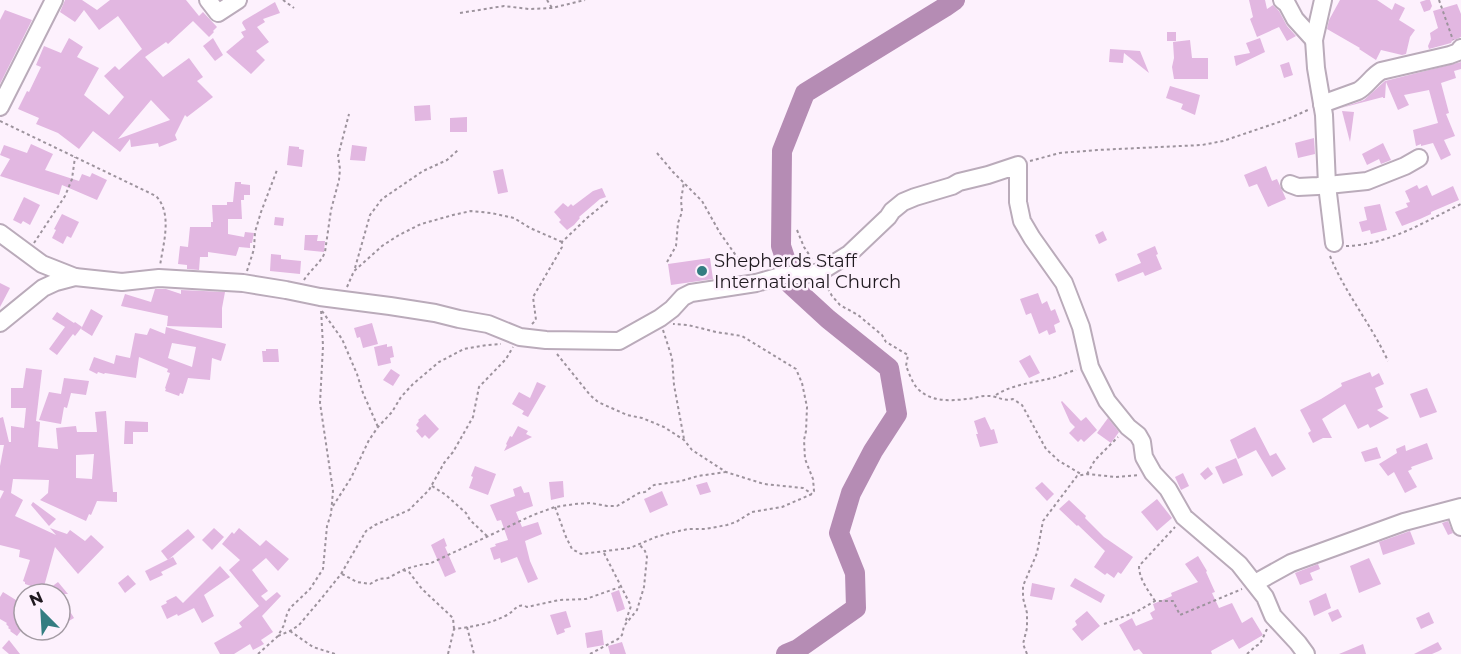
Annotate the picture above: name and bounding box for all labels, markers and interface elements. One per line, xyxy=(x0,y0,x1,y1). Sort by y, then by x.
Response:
place label: Shepherds Staff International Church xyxy=(714,250,901,293)
marker: Shepherds Staff International Church xyxy=(695,264,709,278)
north arrow xyxy=(12,582,72,642)
text: N xyxy=(26,587,46,610)

